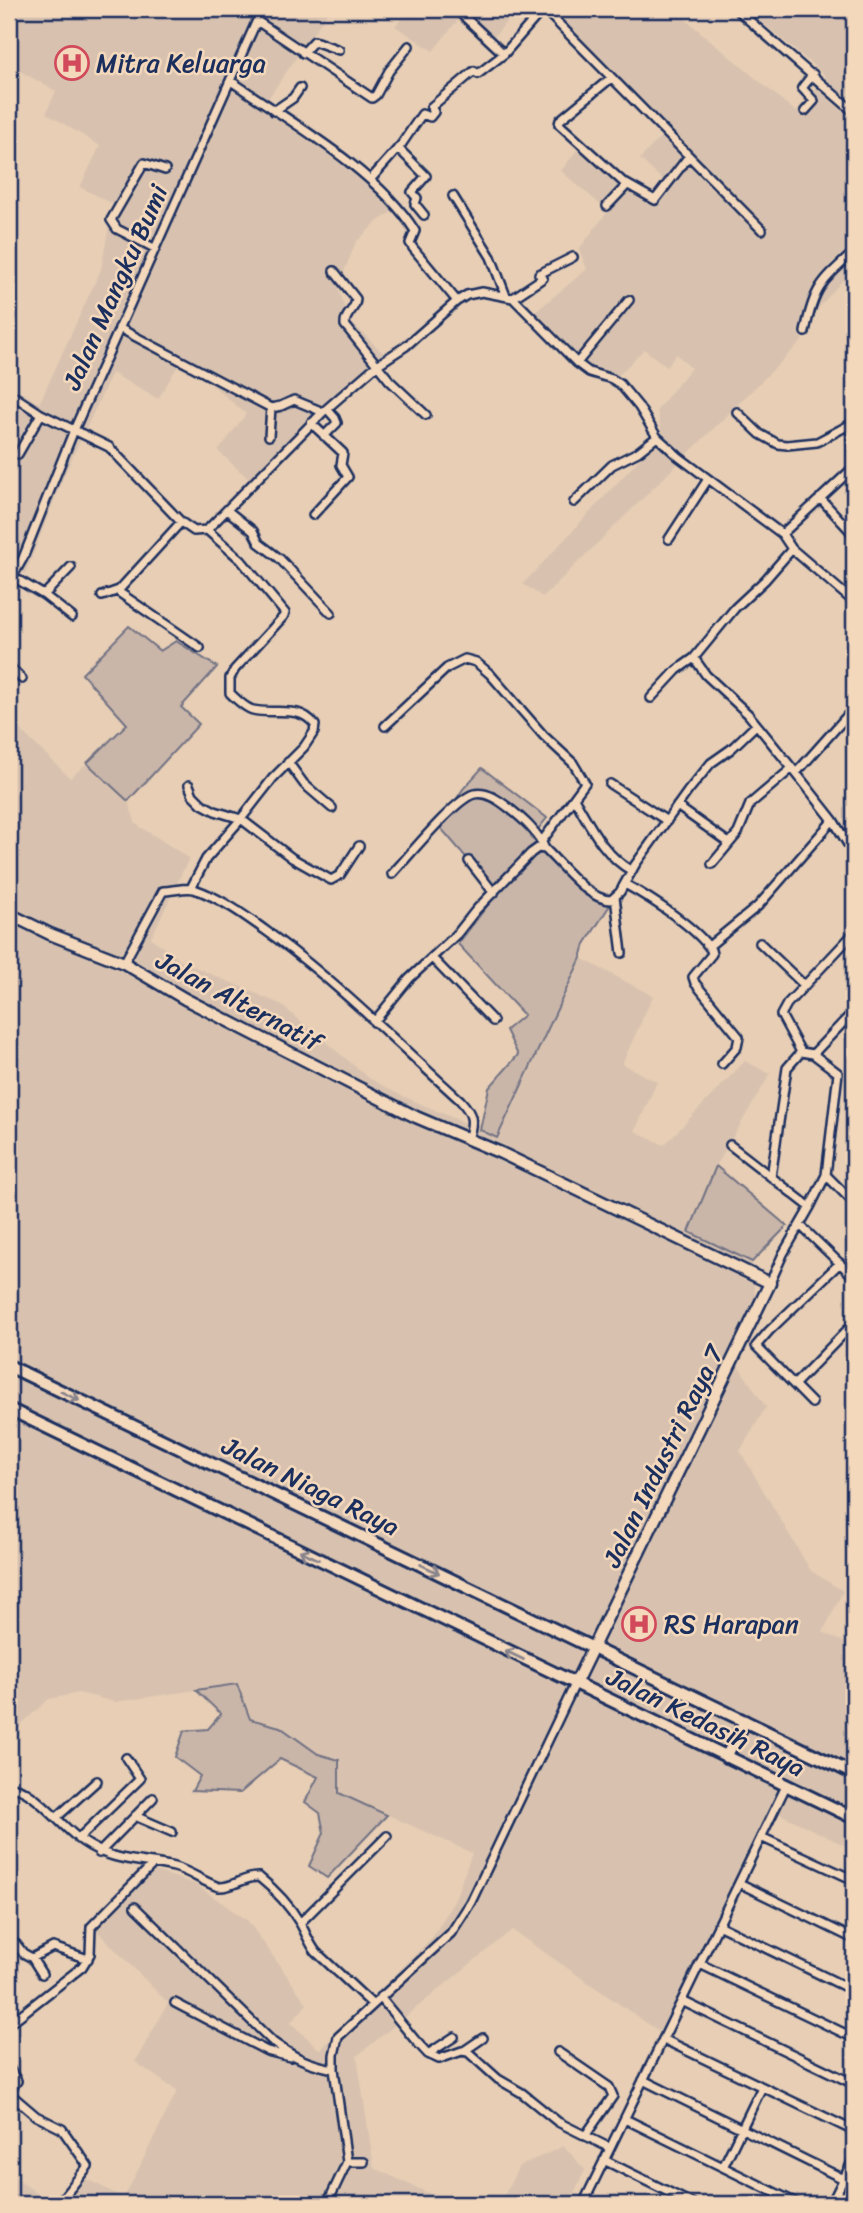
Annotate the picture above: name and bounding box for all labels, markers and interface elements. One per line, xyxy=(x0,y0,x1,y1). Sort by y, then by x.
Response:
place label: Mitra Keluarga xyxy=(96,40,266,86)
hospital icon: Mitra Keluarga xyxy=(53,44,91,82)
street label: Jalan Mangku Bumi xyxy=(49,176,181,398)
street label: Jalan Alternatif xyxy=(147,937,333,1065)
street label: Jalan Industri Raya 7 xyxy=(589,1335,738,1576)
one-way arrow xyxy=(59,1390,80,1403)
street label: Jalan Niaga Raya xyxy=(213,1423,408,1549)
one-way arrow xyxy=(299,1548,320,1561)
one-way arrow xyxy=(419,1563,440,1576)
place label: RS Harapan xyxy=(664,1601,799,1647)
hospital icon: RS Harapan xyxy=(620,1605,658,1643)
one-way arrow xyxy=(504,1647,525,1661)
street label: Jalan Kedasih Raya xyxy=(598,1653,813,1790)

